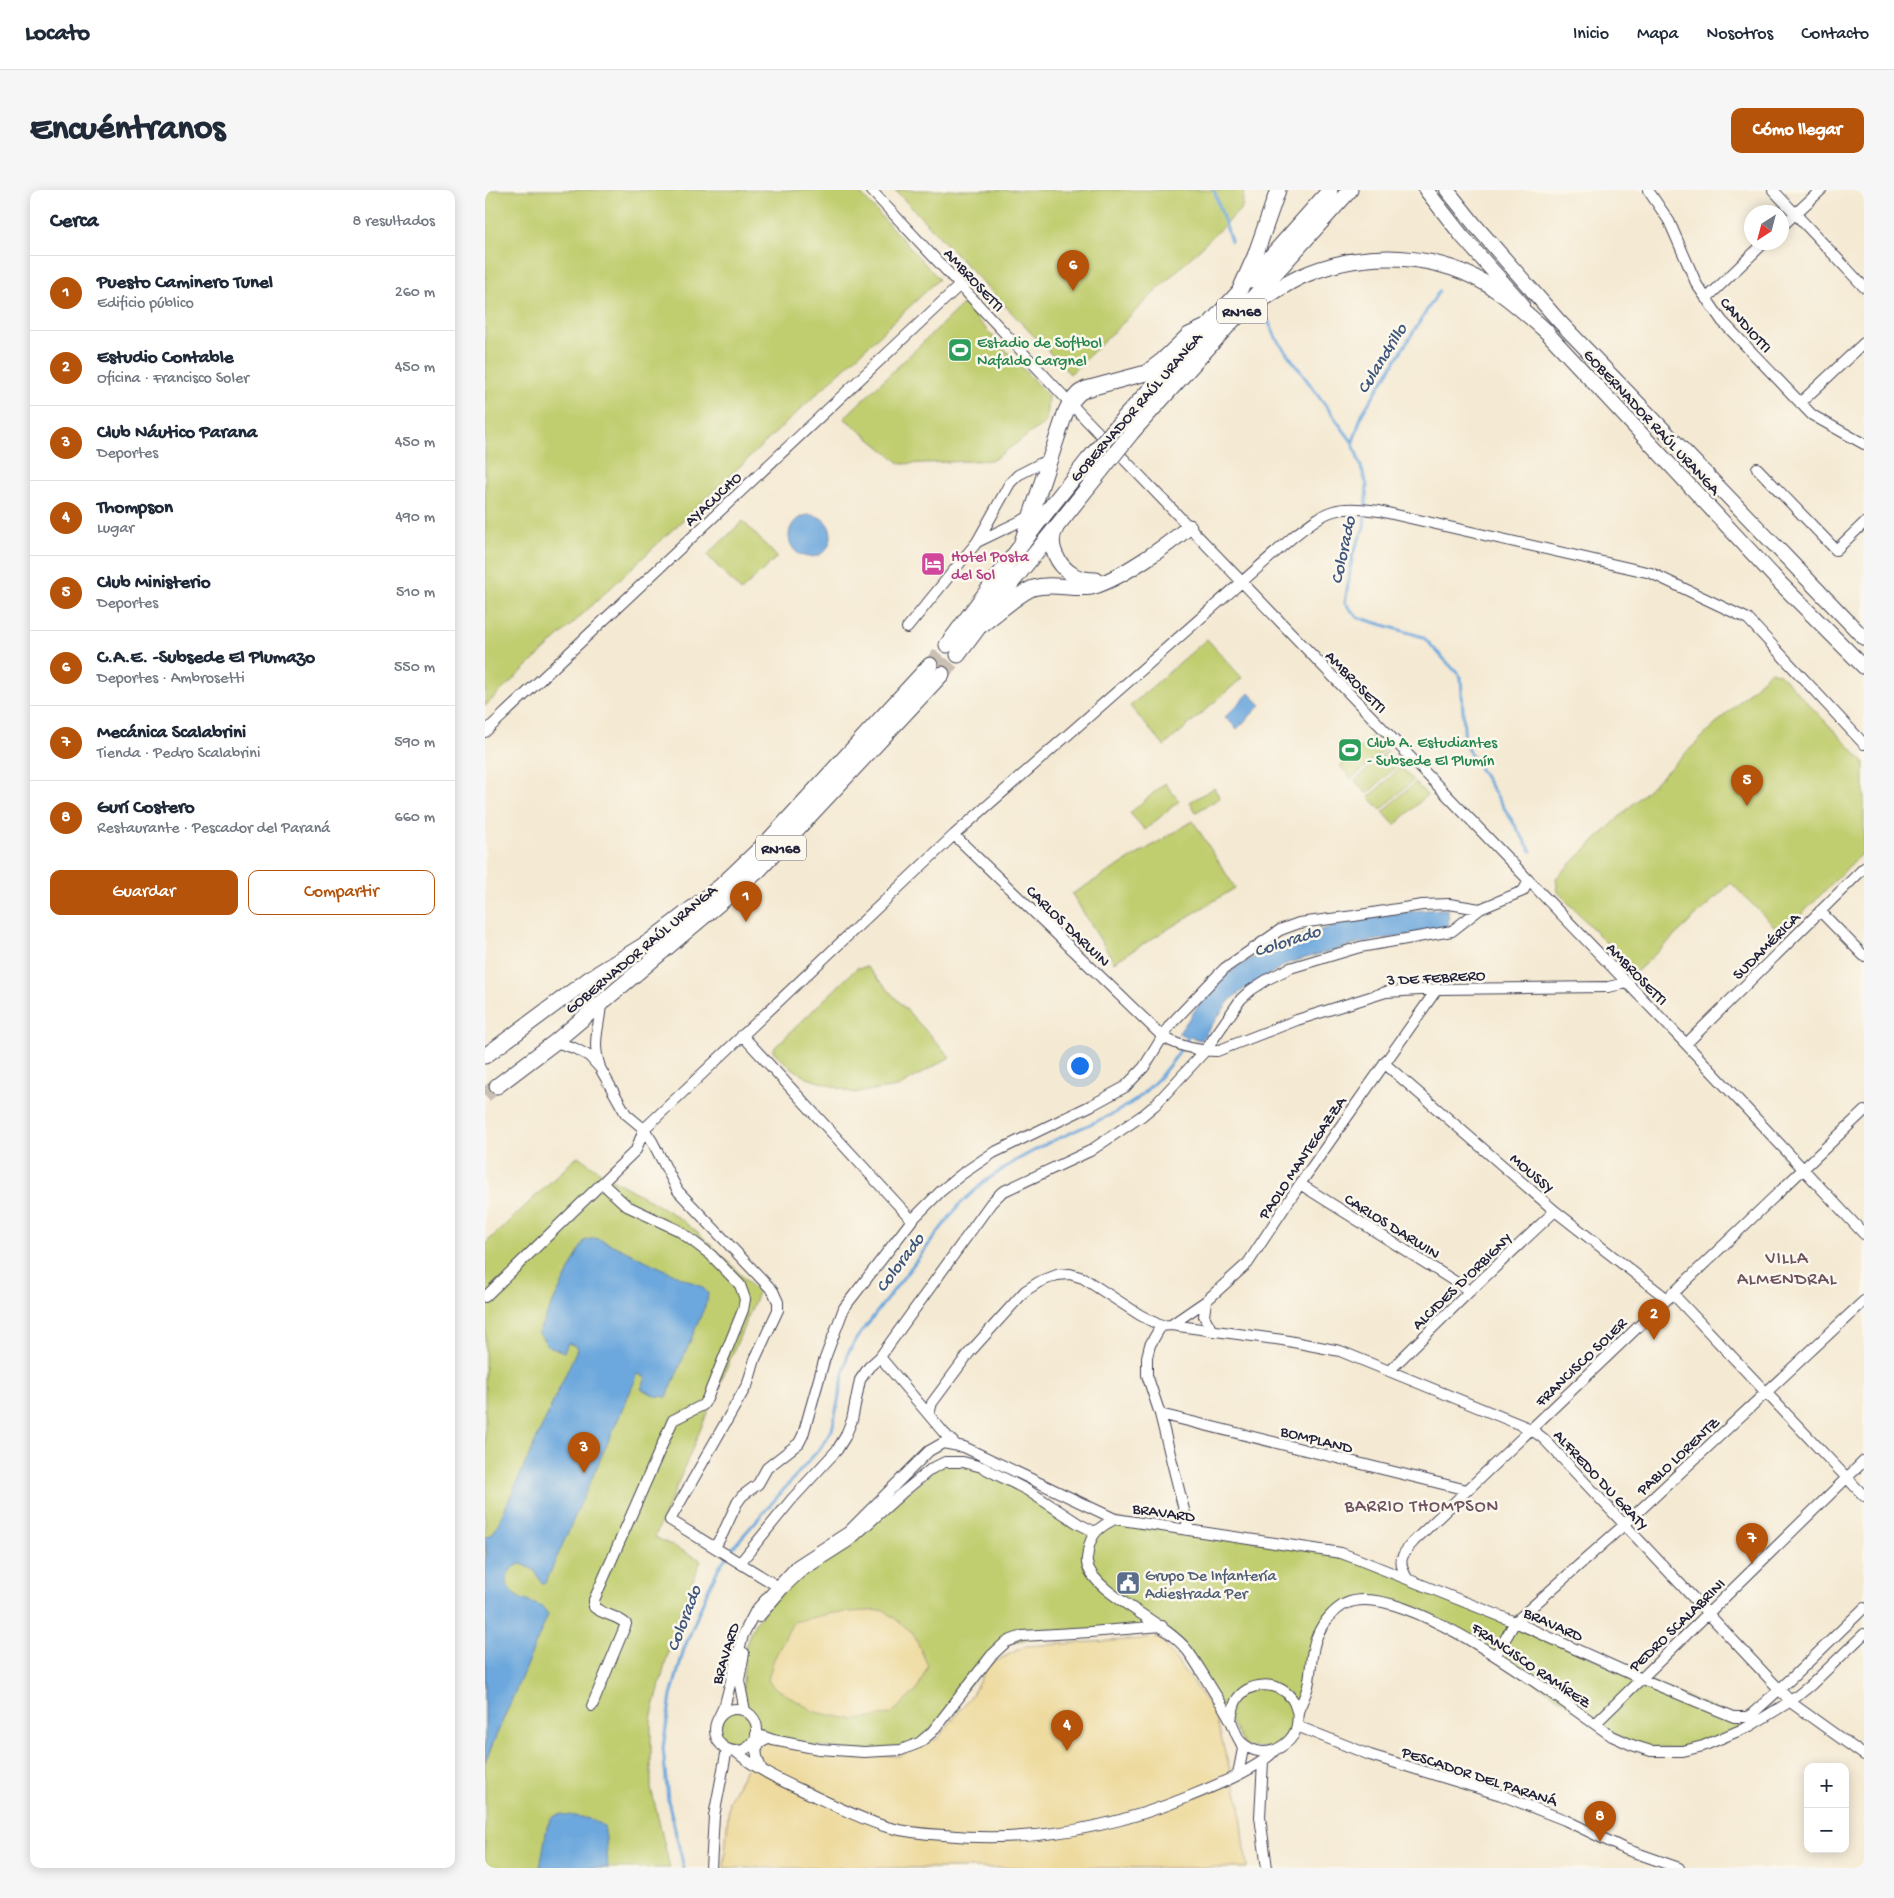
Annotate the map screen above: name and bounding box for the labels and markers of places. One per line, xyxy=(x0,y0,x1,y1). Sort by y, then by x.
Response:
pin: 6 xyxy=(1057,250,1089,291)
place label: Estadio de Softbol Nafaldo Cargnel xyxy=(977,335,1102,372)
sports icon: Estadio de Softbol Nafaldo Cargnel xyxy=(947,337,973,363)
place label: Hotel Posta del Sol xyxy=(951,549,1030,586)
hotel icon: Hotel Posta del Sol xyxy=(920,551,946,577)
place label: Club A. Estudiantes - Subsede El Plumín xyxy=(1367,735,1498,772)
sports icon: Club A. Estudiantes - Subsede El Plumín xyxy=(1337,737,1363,763)
pin: 5 xyxy=(1731,765,1763,806)
pin: 1 xyxy=(730,881,762,922)
pin: 2 xyxy=(1638,1299,1670,1340)
pin: 3 xyxy=(568,1432,600,1473)
pin: 7 xyxy=(1736,1523,1768,1564)
place label: Grupo De Infantería Adiestrada Per xyxy=(1145,1568,1277,1605)
public building icon: Grupo De Infantería Adiestrada Per xyxy=(1115,1570,1141,1596)
pin: 4 xyxy=(1051,1710,1083,1751)
pin: 8 xyxy=(1584,1801,1616,1842)

